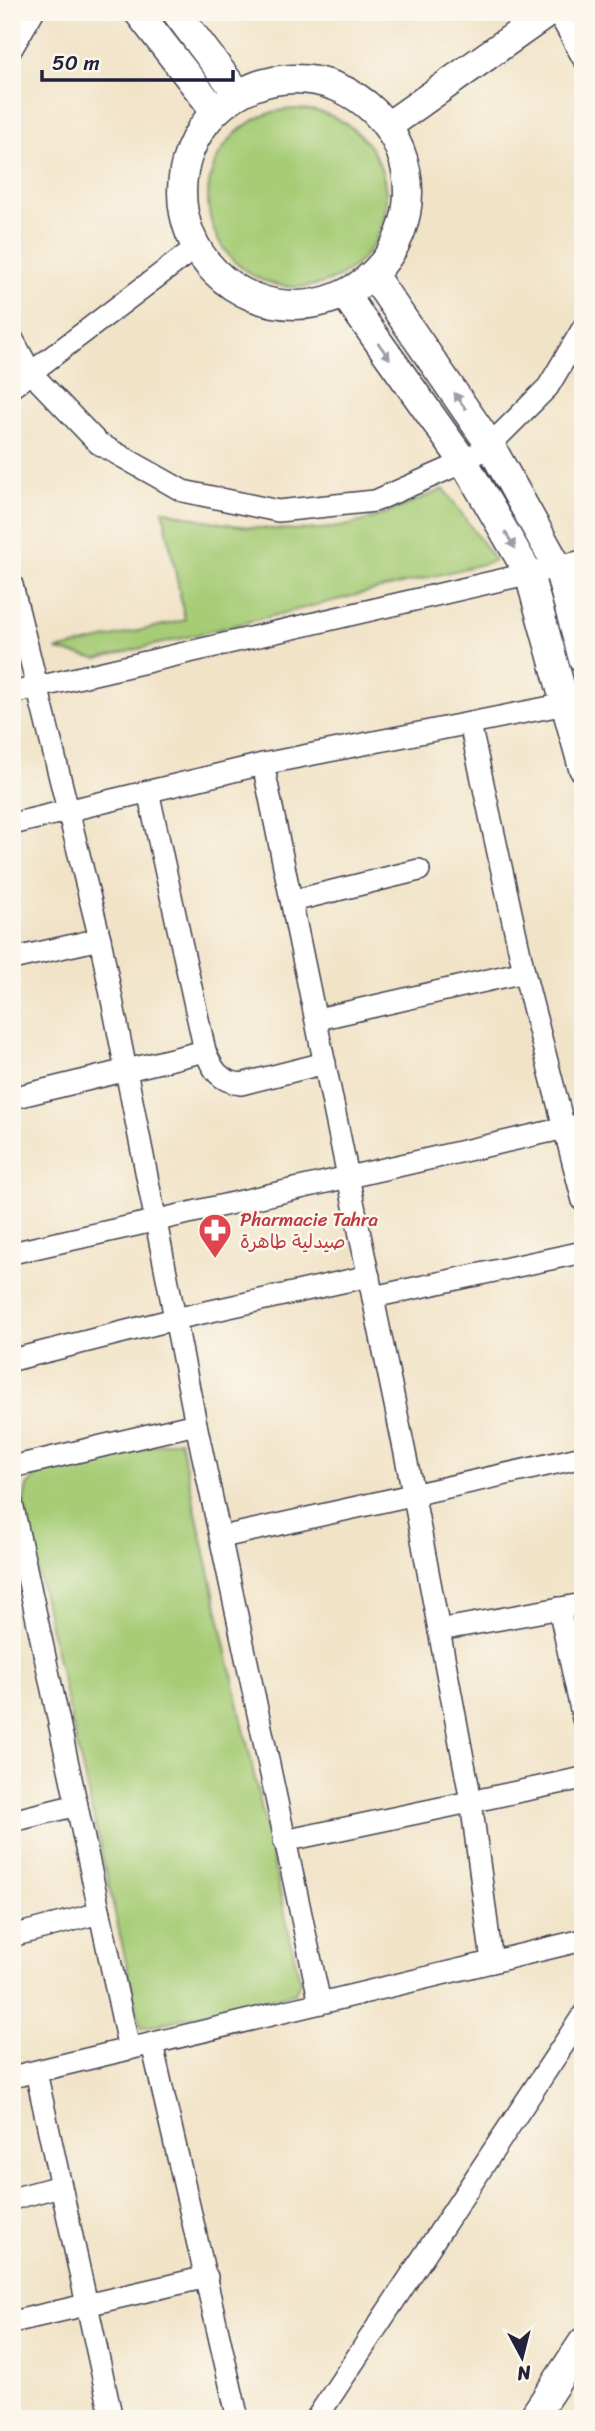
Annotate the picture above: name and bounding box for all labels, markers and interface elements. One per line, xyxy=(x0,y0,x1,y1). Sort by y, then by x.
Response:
scale bar xyxy=(42,38,233,82)
text: 50 m xyxy=(52,44,100,82)
one-way arrow xyxy=(377,342,391,360)
one-way arrow xyxy=(453,392,467,410)
one-way arrow xyxy=(504,531,516,550)
place label: Pharmacie Tahra صيدلية طاهرة xyxy=(240,1203,379,1258)
pharmacy icon: Pharmacie Tahra صيدلية طاهرة xyxy=(196,1211,234,1260)
north arrow xyxy=(486,2322,556,2392)
text: N xyxy=(515,2356,534,2391)

